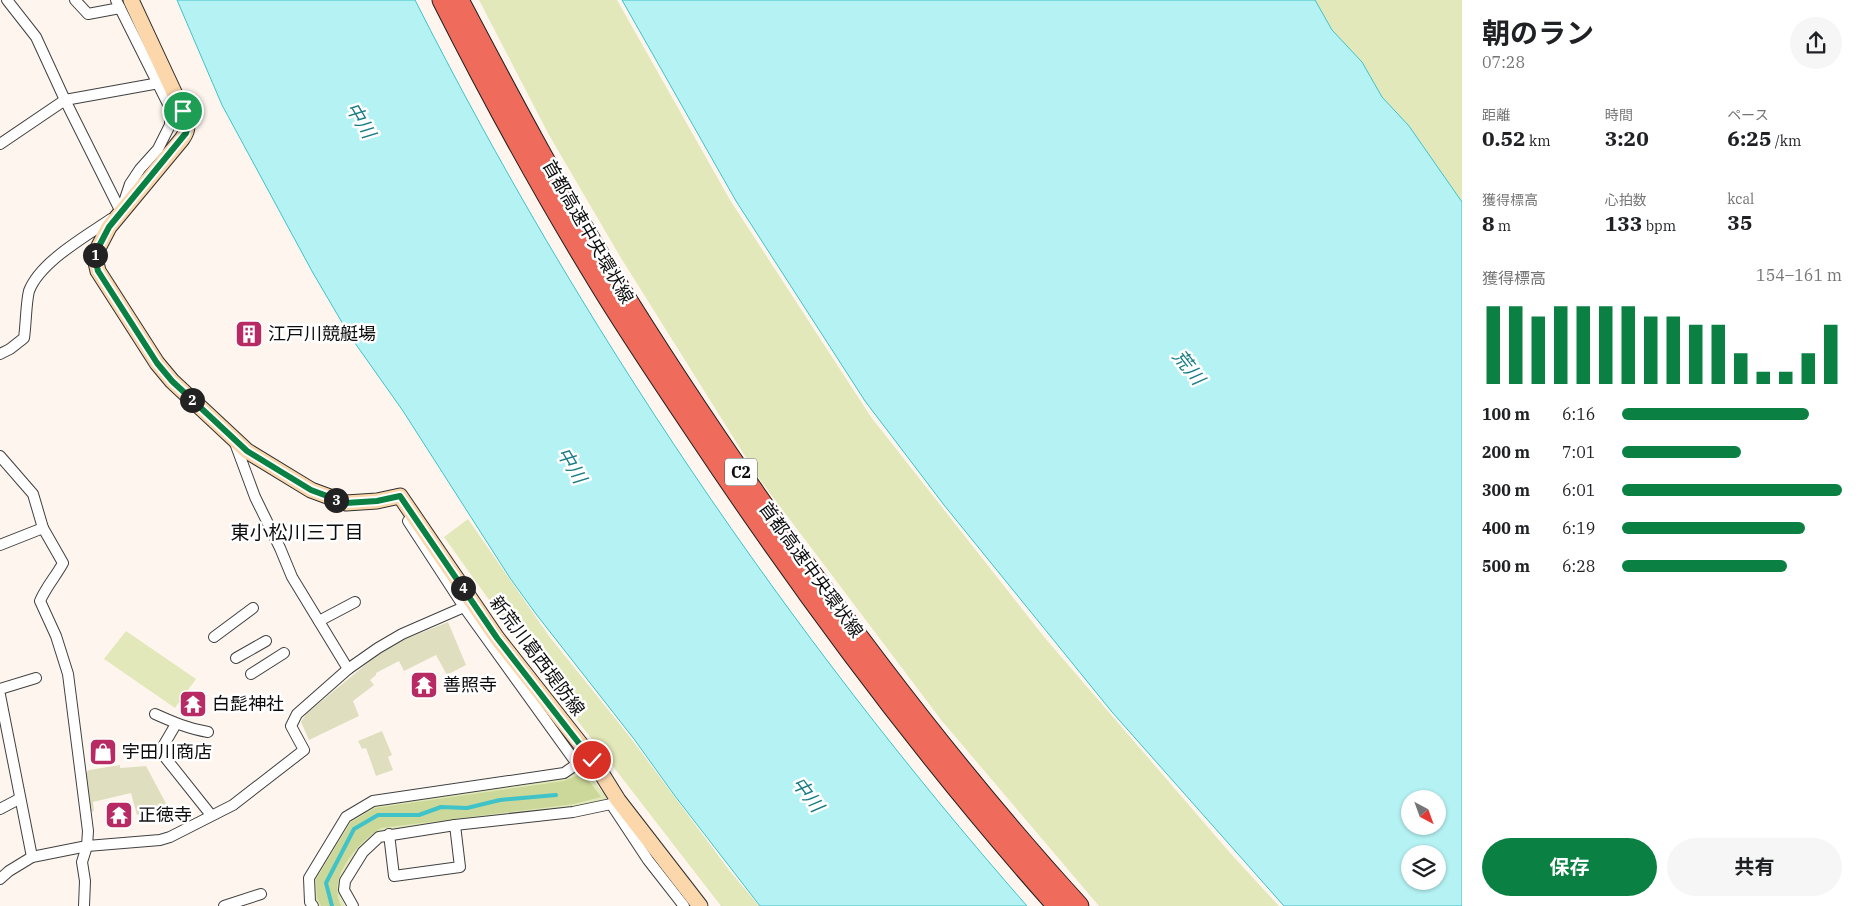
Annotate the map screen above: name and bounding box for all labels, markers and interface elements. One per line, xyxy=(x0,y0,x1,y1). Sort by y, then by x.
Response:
text: 朝のラン xyxy=(1482,14,1594,51)
button: share xyxy=(1790,17,1842,69)
text: 07:28 xyxy=(1482,52,1525,72)
pin xyxy=(162,90,204,132)
icon: arrive xyxy=(169,97,197,125)
water label: 中川 xyxy=(341,98,382,144)
text: 距離 xyxy=(1482,106,1510,124)
text: 時間 xyxy=(1605,106,1633,124)
text: ペース xyxy=(1727,106,1769,124)
text: 0.52 xyxy=(1482,124,1526,152)
text: 3:20 xyxy=(1605,124,1649,152)
text: 6:25 xyxy=(1727,124,1772,152)
text: km xyxy=(1526,132,1551,150)
text: /km xyxy=(1772,132,1801,150)
street label: 首都高速中央環状線 xyxy=(538,156,639,308)
text: kcal xyxy=(1727,190,1754,208)
text: 獲得標高 xyxy=(1482,191,1538,209)
text: 心拍数 xyxy=(1605,191,1647,209)
text: 35 xyxy=(1727,208,1753,236)
text: 8 xyxy=(1482,209,1495,237)
text: 133 xyxy=(1605,209,1642,237)
text: m xyxy=(1495,217,1511,235)
text: bpm xyxy=(1642,217,1676,235)
pin: 1 xyxy=(82,242,108,268)
text: 1 xyxy=(91,246,100,264)
text: 154–161 m xyxy=(1756,265,1842,285)
text: 獲得標高 xyxy=(1482,268,1546,288)
building icon: 江戸川競艇場 xyxy=(234,319,264,349)
place label: 江戸川競艇場 xyxy=(268,322,376,345)
water label: 荒川 xyxy=(1168,345,1211,391)
pin: 2 xyxy=(180,388,204,412)
text: 2 xyxy=(188,391,197,409)
text: 100 m xyxy=(1482,404,1530,424)
text: 6:16 xyxy=(1562,404,1595,424)
text: 200 m xyxy=(1482,442,1530,462)
text: 7:01 xyxy=(1562,442,1595,462)
water label: 中川 xyxy=(552,443,593,489)
road number: C2 xyxy=(725,458,757,486)
text: 300 m xyxy=(1482,480,1530,500)
text: 6:01 xyxy=(1562,480,1595,500)
pin: 3 xyxy=(324,488,348,512)
text: 3 xyxy=(332,491,341,509)
street label: 首都高速中央環状線 xyxy=(754,497,868,642)
text: 400 m xyxy=(1482,518,1530,538)
text: 6:19 xyxy=(1562,518,1595,538)
district label: 東小松川三丁目 xyxy=(230,520,364,544)
text: 500 m xyxy=(1482,556,1530,576)
text: 6:28 xyxy=(1562,556,1595,576)
pin: 4 xyxy=(450,576,476,600)
text: 4 xyxy=(459,579,468,597)
street label: 新荒川葛西堤防線 xyxy=(485,591,590,720)
temple icon: 善照寺 xyxy=(409,670,439,700)
place label: 善照寺 xyxy=(443,673,497,696)
temple icon: 白髭神社 xyxy=(178,689,208,719)
place label: 白髭神社 xyxy=(212,692,284,715)
shop icon: 宇田川商店 xyxy=(88,737,118,767)
pin xyxy=(571,739,613,781)
place label: 宇田川商店 xyxy=(122,740,212,763)
icon: check xyxy=(578,746,606,774)
water label: 中川 xyxy=(787,772,830,818)
north arrow xyxy=(1401,790,1446,835)
map controls xyxy=(1401,790,1446,890)
temple icon: 正徳寺 xyxy=(104,800,134,830)
place label: 正徳寺 xyxy=(138,803,192,826)
button: 保存 xyxy=(1482,838,1657,896)
button: 共有 xyxy=(1667,838,1842,896)
button: layers xyxy=(1401,845,1446,890)

